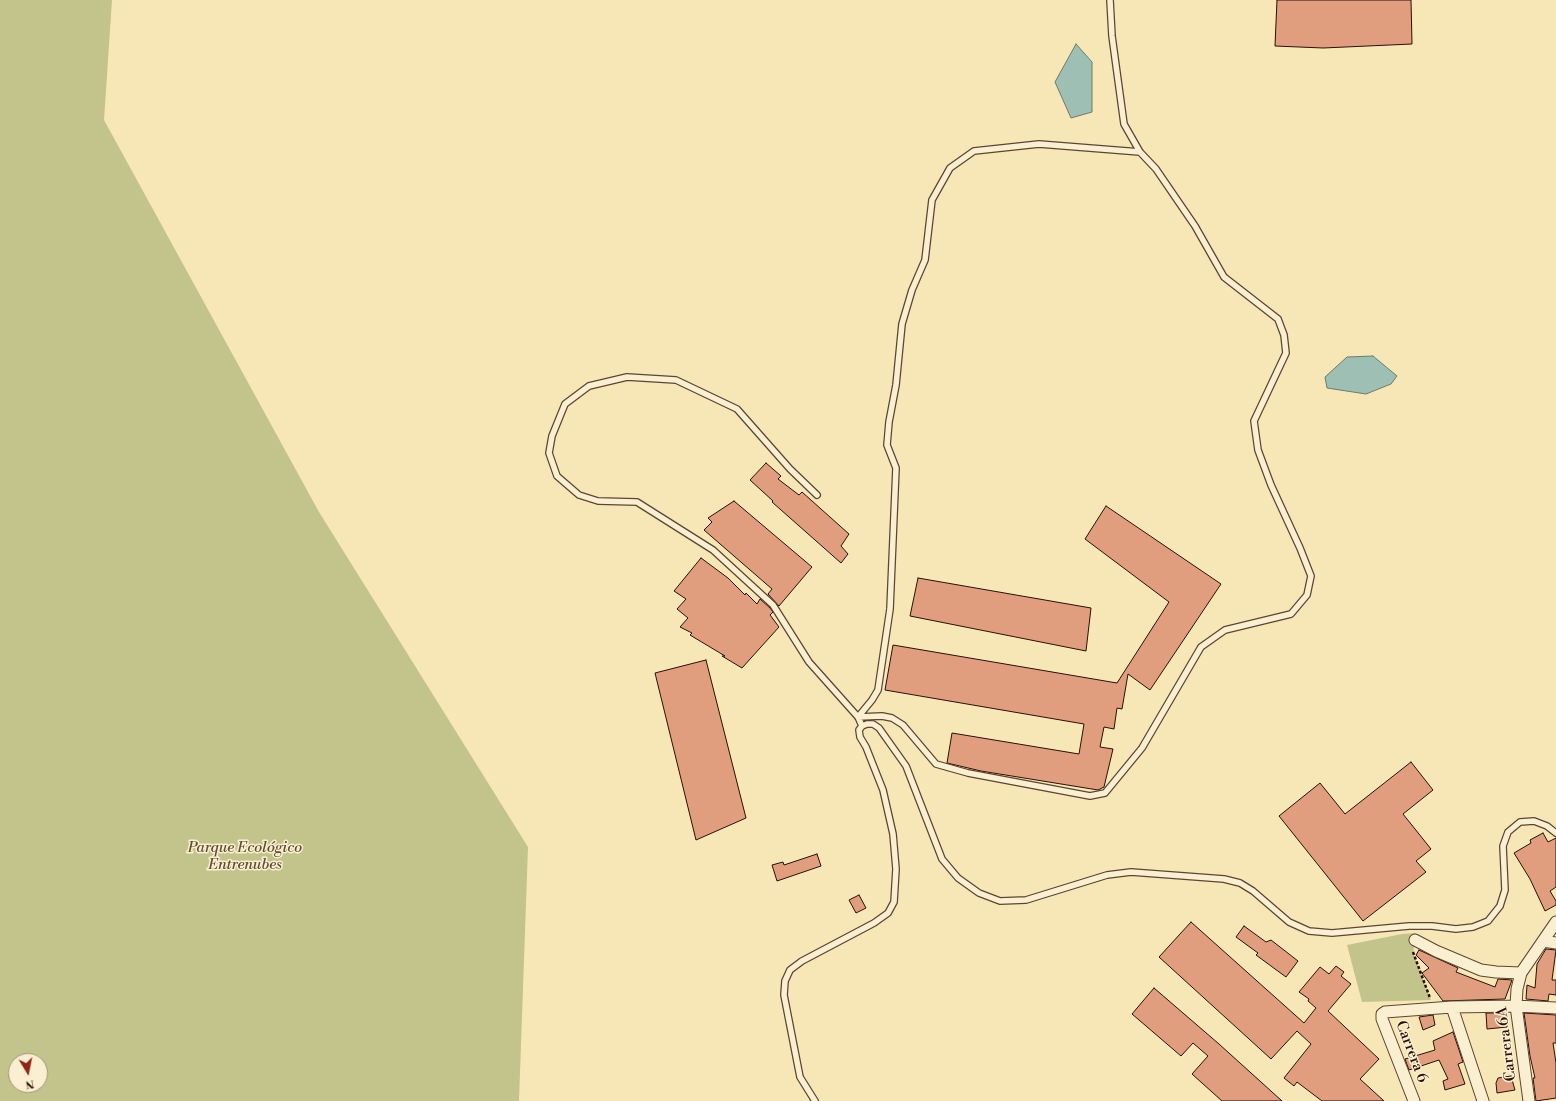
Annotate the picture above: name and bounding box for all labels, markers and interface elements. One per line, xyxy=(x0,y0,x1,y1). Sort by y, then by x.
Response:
park label: Parque Ecológico Entrenubes xyxy=(188,839,302,874)
street label: Carrera 6A xyxy=(1493,1006,1521,1082)
street label: Carrera 6 xyxy=(1391,1019,1431,1085)
north arrow xyxy=(8,1053,48,1093)
text: N xyxy=(24,1076,35,1091)

